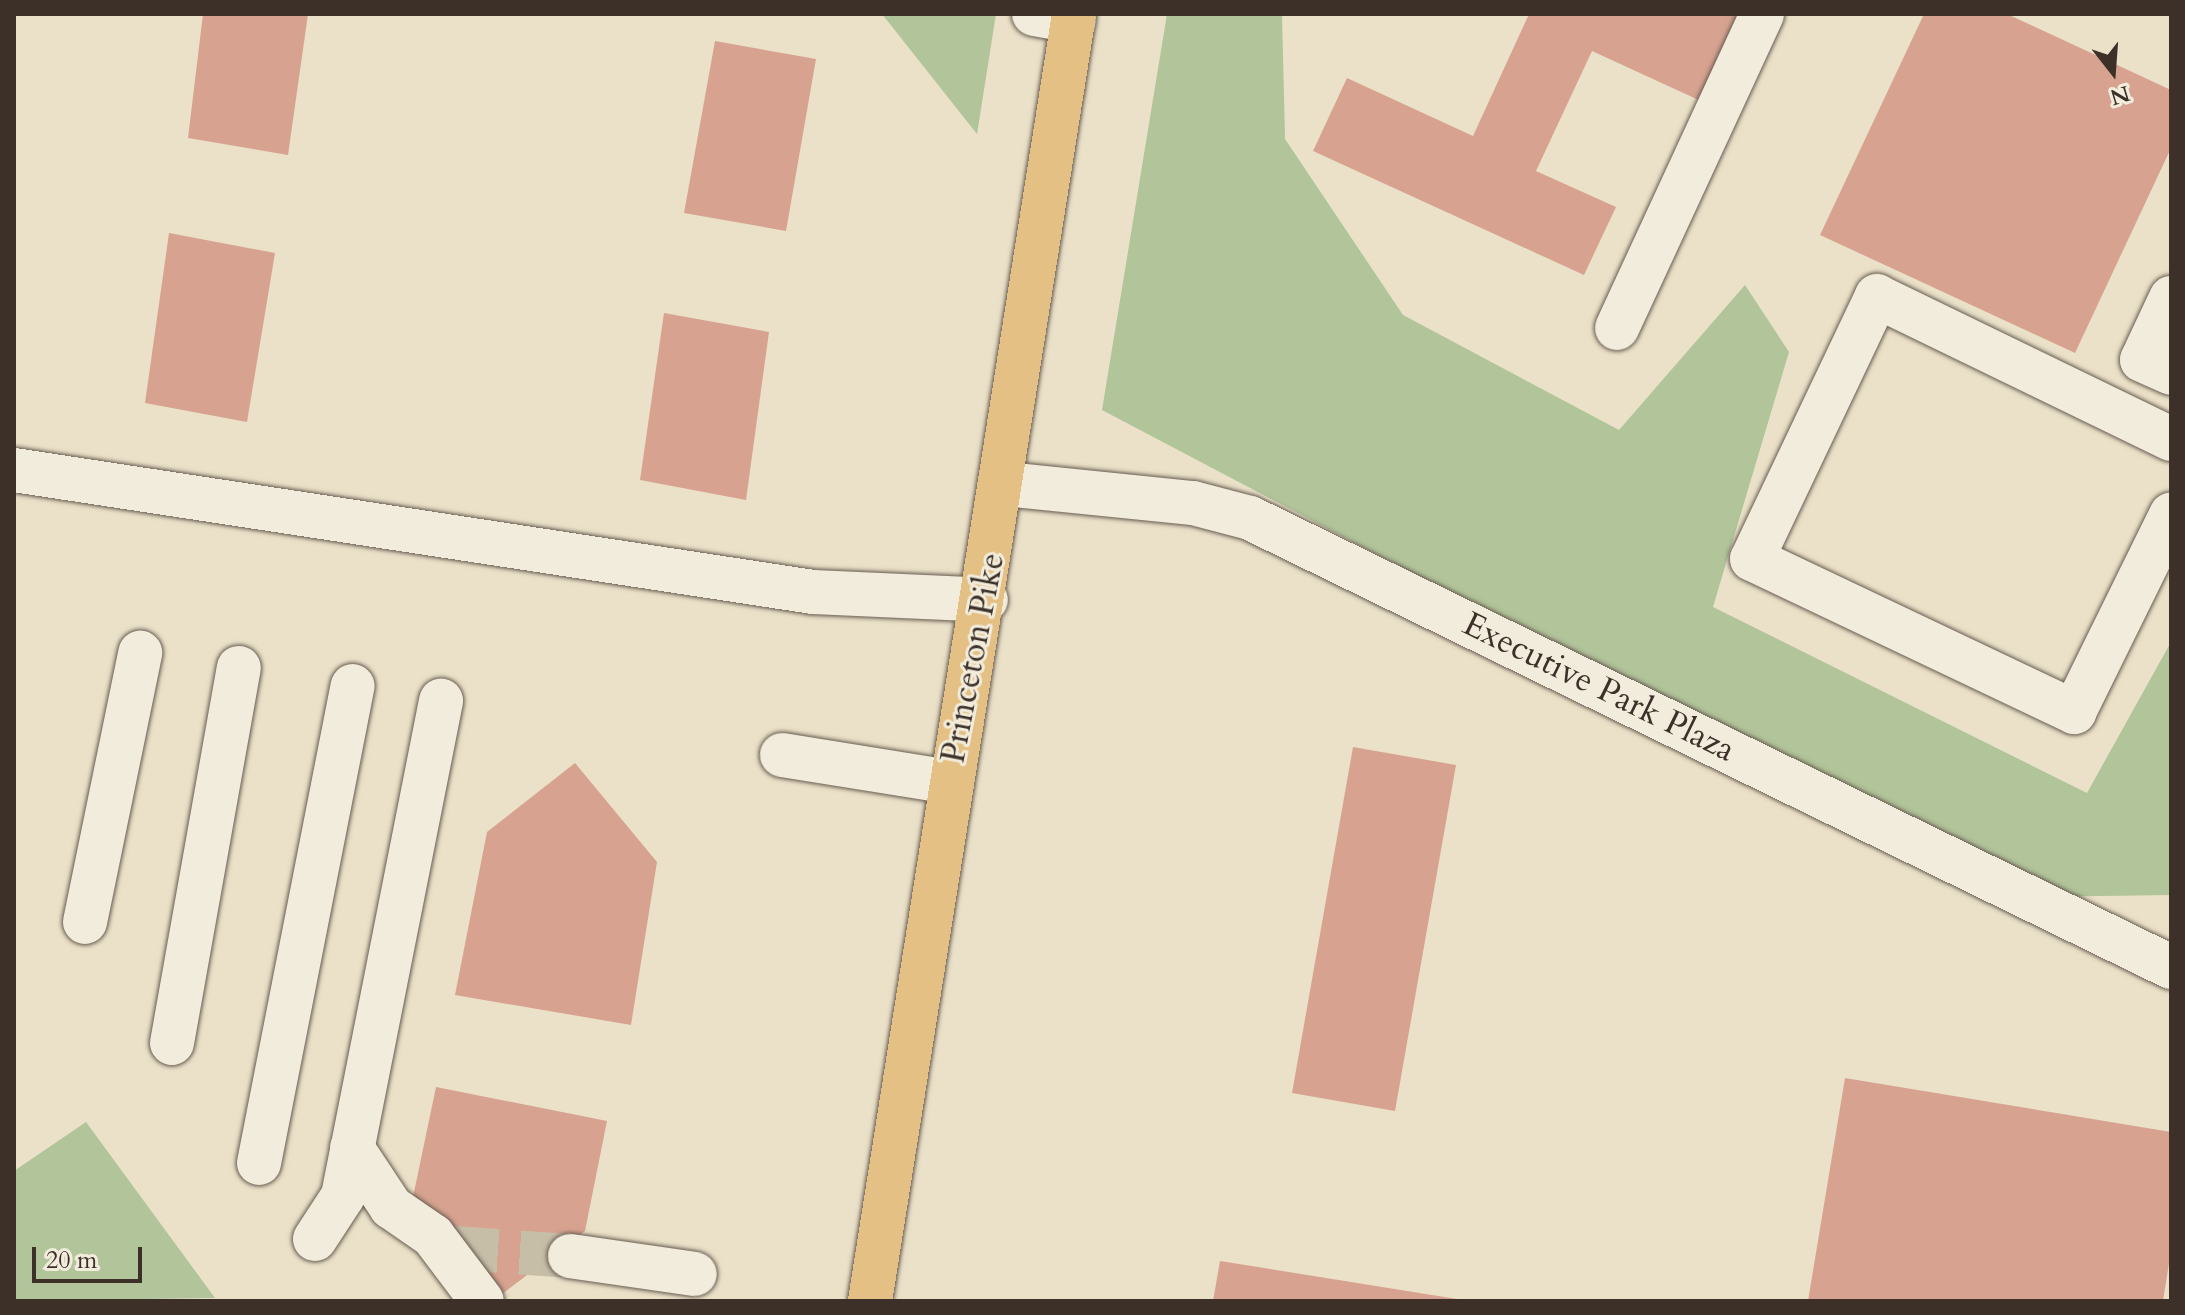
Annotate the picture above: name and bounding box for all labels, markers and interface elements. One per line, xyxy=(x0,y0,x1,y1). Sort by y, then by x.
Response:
north arrow xyxy=(2073,32,2153,112)
text: N xyxy=(2107,78,2134,112)
street label: Princeton Pike xyxy=(933,549,1013,767)
street label: Executive Park Plaza xyxy=(1456,603,1742,771)
scale bar xyxy=(36,1231,146,1281)
text: 20 m xyxy=(46,1244,97,1277)

